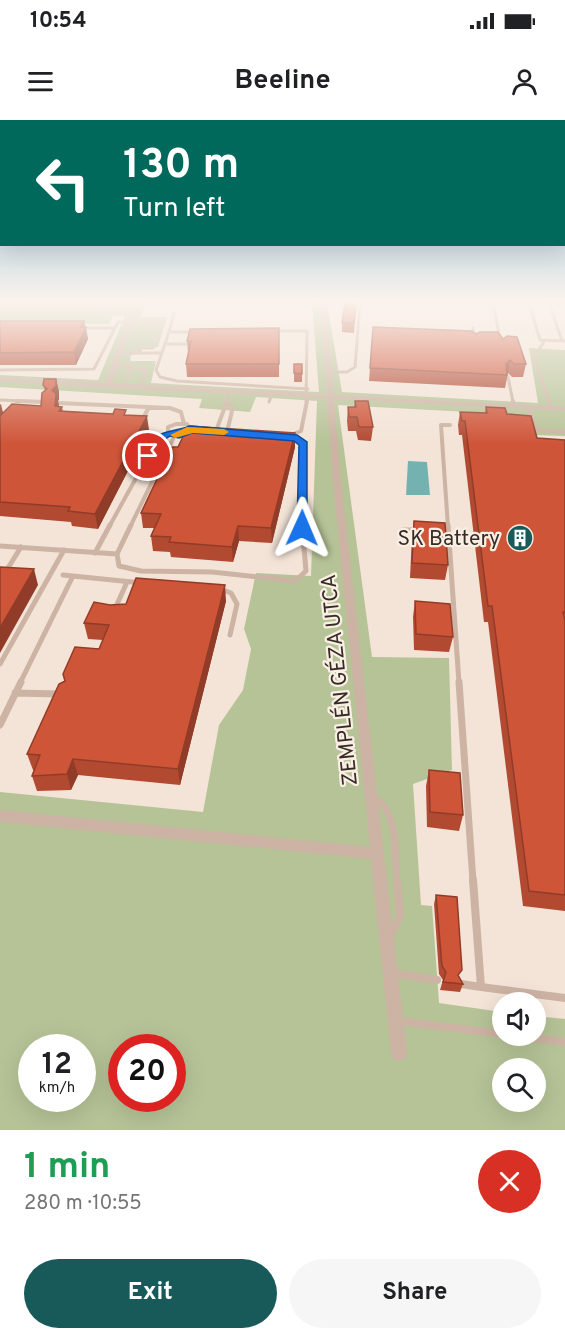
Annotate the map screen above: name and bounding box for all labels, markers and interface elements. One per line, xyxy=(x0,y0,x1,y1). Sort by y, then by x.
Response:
text: 10:54 xyxy=(30,8,87,35)
text: Beeline xyxy=(234,64,331,98)
icon: menu xyxy=(24,65,57,98)
icon: person xyxy=(508,65,541,98)
text: 130 m xyxy=(123,140,239,193)
icon: left xyxy=(24,144,102,222)
text: Turn left xyxy=(123,192,225,226)
pin xyxy=(122,430,173,481)
icon: arrive xyxy=(131,439,164,472)
position arrow xyxy=(270,496,334,560)
building icon: SK Battery xyxy=(505,523,535,553)
place label: SK Battery xyxy=(398,526,500,553)
street label: ZEMPLÉN GÉZA UTCA xyxy=(315,573,365,787)
map controls xyxy=(492,992,546,1112)
button: sound xyxy=(492,992,546,1046)
speed limit sign: 20 xyxy=(108,1034,186,1112)
text: 12 xyxy=(42,1047,72,1084)
button: search xyxy=(492,1058,546,1112)
text: km/h xyxy=(39,1079,75,1098)
text: 1 min xyxy=(24,1145,110,1191)
button: close xyxy=(478,1150,541,1213)
text: 280 m · 10:55 xyxy=(24,1191,142,1217)
button: Exit xyxy=(24,1259,277,1328)
button: Share xyxy=(289,1259,541,1328)

